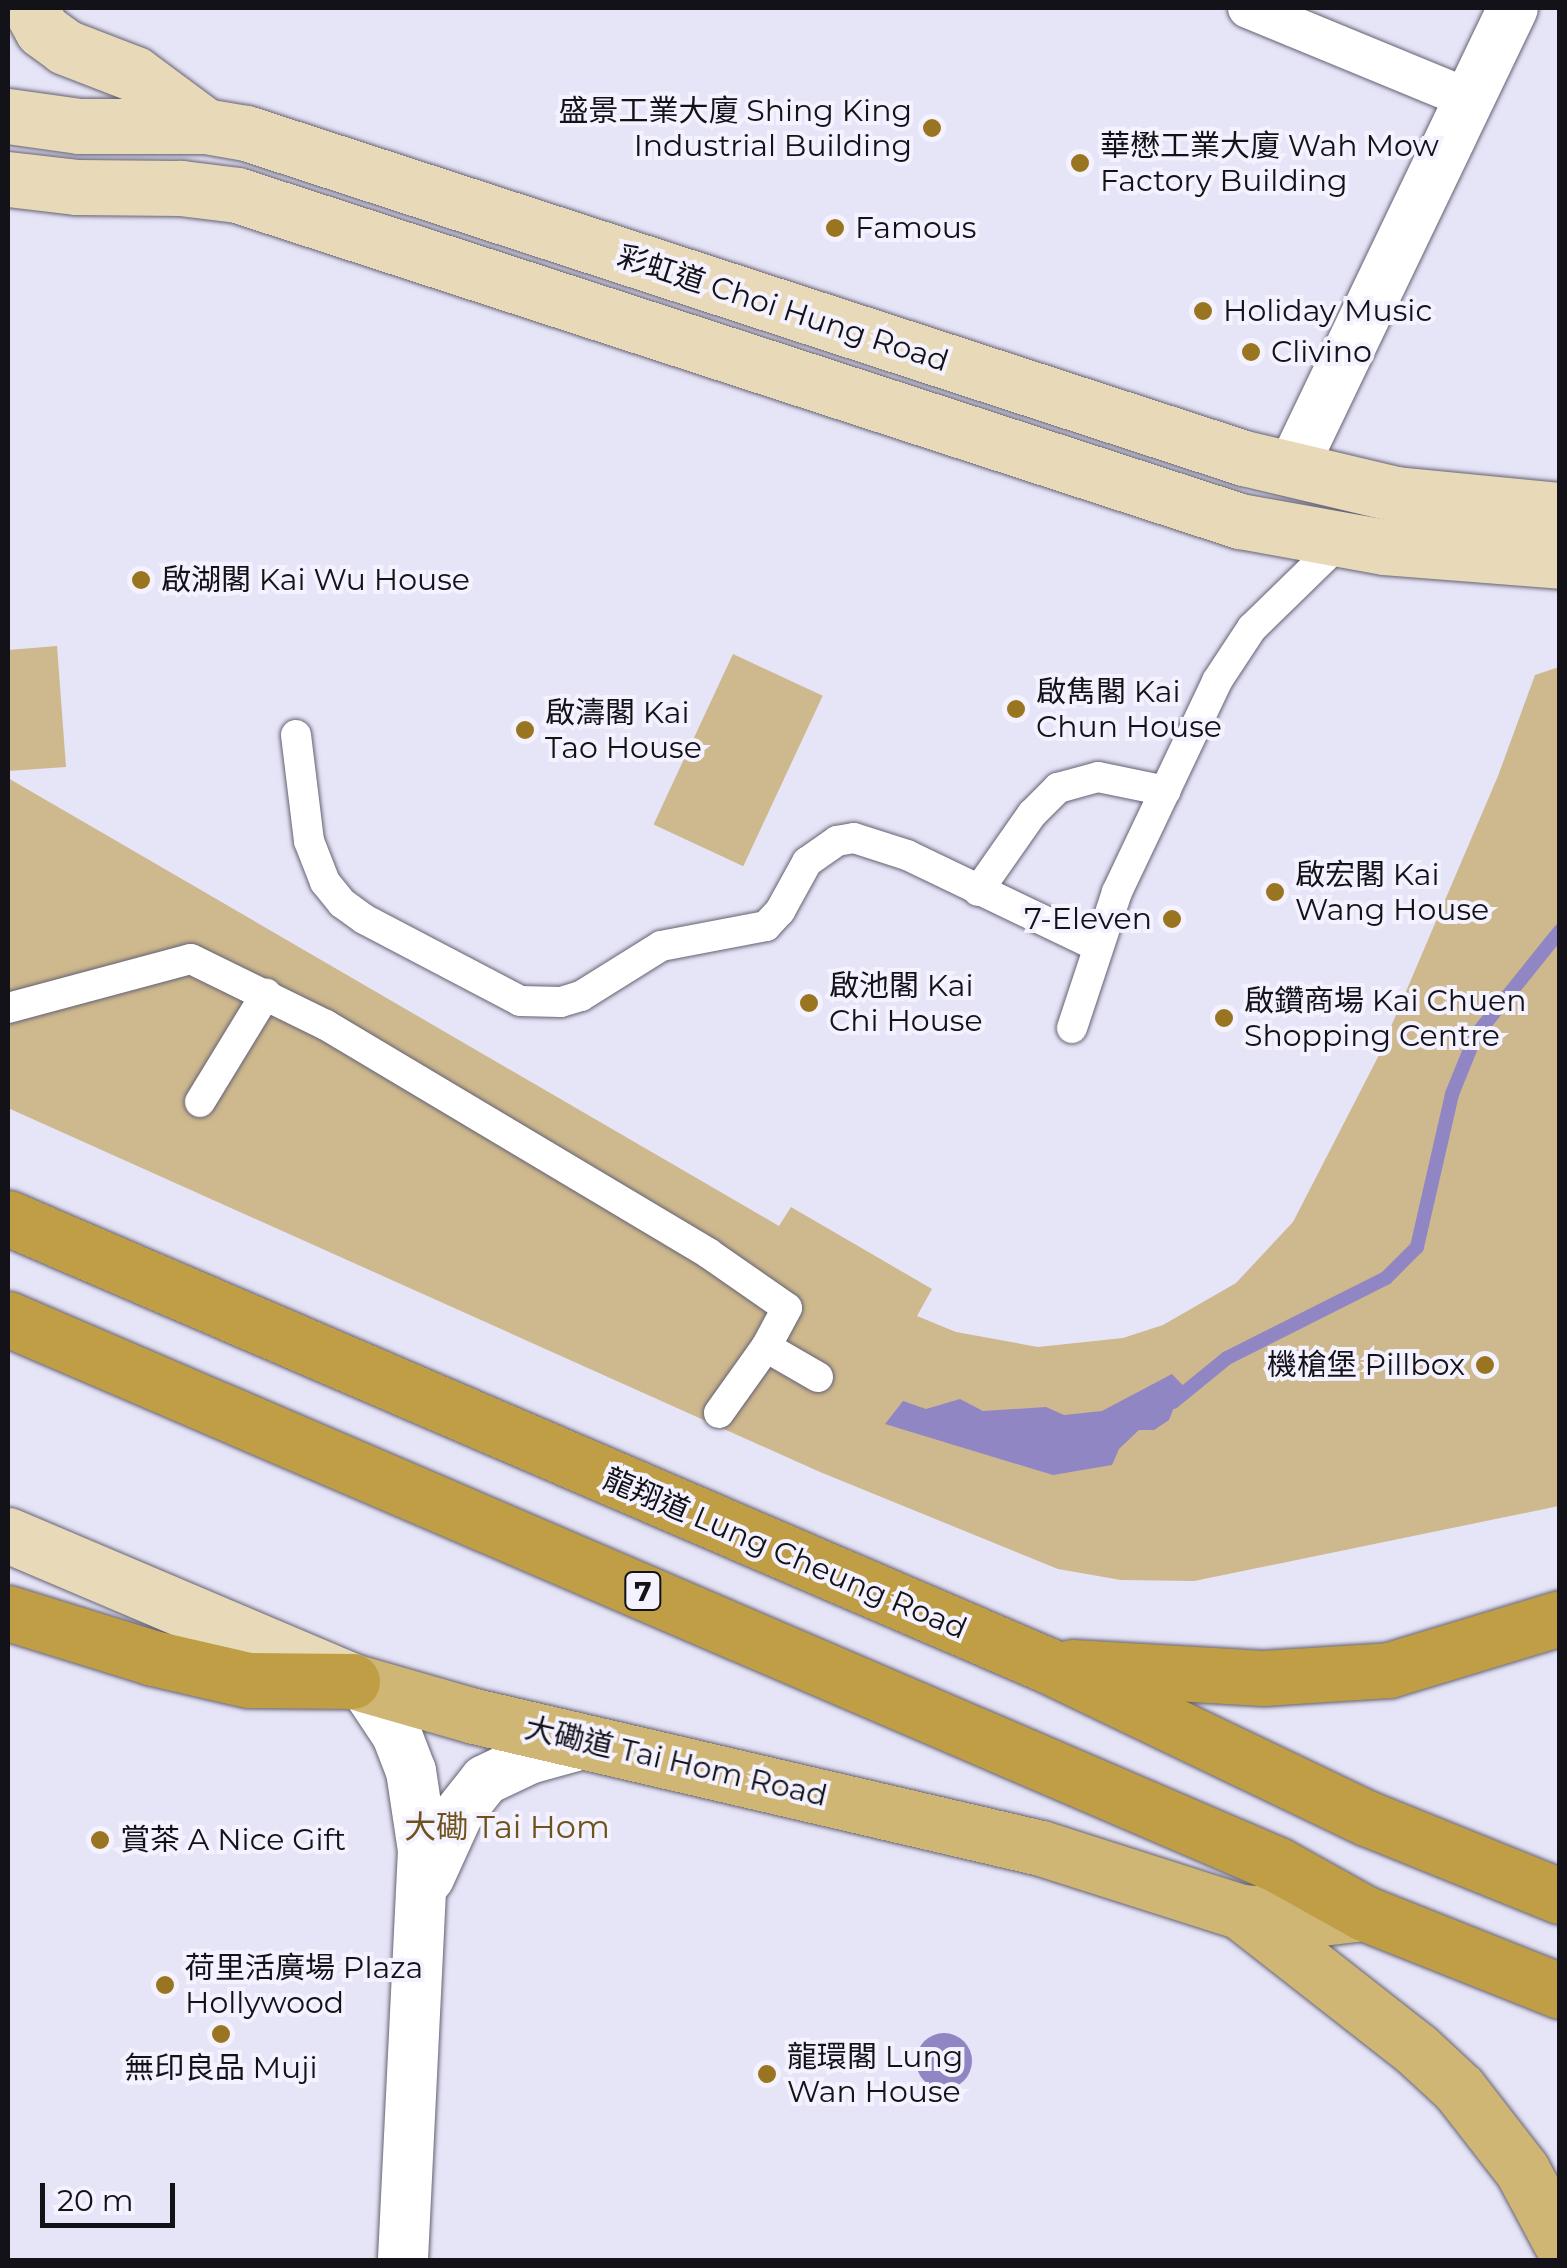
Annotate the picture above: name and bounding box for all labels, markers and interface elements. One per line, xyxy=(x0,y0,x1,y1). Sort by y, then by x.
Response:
place label: 盛景工業大廈 Shing King Industrial Building xyxy=(558,93,912,164)
marker: 盛景工業大廈 Shing King Industrial Building xyxy=(921,117,943,139)
place label: 華懋工業大廈 Wah Mow Factory Building xyxy=(1100,128,1439,198)
marker: 華懋工業大廈 Wah Mow Factory Building xyxy=(1069,152,1091,174)
place label: Famous xyxy=(855,210,976,246)
marker: Famous xyxy=(824,217,846,239)
street label: 彩虹道 Choi Hung Road xyxy=(613,238,953,380)
place label: Holiday Music xyxy=(1223,293,1432,329)
marker: Holiday Music xyxy=(1192,300,1214,322)
place label: Clivino xyxy=(1271,334,1372,370)
marker: Clivino xyxy=(1240,341,1262,363)
place label: 啟湖閣 Kai Wu House xyxy=(161,562,470,598)
marker: 啟湖閣 Kai Wu House xyxy=(130,569,152,591)
place label: 啟雋閣 Kai Chun House xyxy=(1036,674,1222,744)
place label: 啟濤閣 Kai Tao House xyxy=(545,695,702,766)
marker: 啟雋閣 Kai Chun House xyxy=(1005,698,1027,720)
marker: 啟濤閣 Kai Tao House xyxy=(514,719,536,741)
place label: 啟宏閣 Kai Wang House xyxy=(1295,857,1489,928)
marker: 啟宏閣 Kai Wang House xyxy=(1264,881,1286,903)
place label: 7-Eleven xyxy=(1024,901,1152,937)
marker: 7-Eleven xyxy=(1161,908,1183,930)
place label: 啟池閣 Kai Chi House xyxy=(829,968,983,1038)
place label: 啟鑽商場 Kai Chuen Shopping Centre xyxy=(1244,983,1527,1054)
marker: 啟池閣 Kai Chi House xyxy=(798,992,820,1014)
marker: 啟鑽商場 Kai Chuen Shopping Centre xyxy=(1213,1007,1235,1029)
place label: 機槍堡 Pillbox xyxy=(1267,1347,1465,1383)
marker: 機槍堡 Pillbox xyxy=(1474,1354,1496,1376)
street label: 龍翔道 Lung Cheung Road xyxy=(598,1461,972,1647)
road number: 7 xyxy=(623,1568,663,1614)
street label: 大磡道 Tai Hom Road xyxy=(521,1710,831,1814)
district label: 大磡 Tai Hom xyxy=(404,1808,610,1846)
place label: 賞茶 A Nice Gift xyxy=(120,1822,346,1858)
marker: 賞茶 A Nice Gift xyxy=(89,1829,111,1851)
place label: 荷里活廣場 Plaza Hollywood xyxy=(185,1950,423,2020)
marker: 荷里活廣場 Plaza Hollywood xyxy=(154,1974,176,1996)
marker: 無印良品 Muji xyxy=(210,2023,232,2045)
place label: 龍環閣 Lung Wan House xyxy=(787,2039,963,2110)
place label: 無印良品 Muji xyxy=(125,2050,317,2086)
marker: 龍環閣 Lung Wan House xyxy=(756,2063,778,2085)
scale bar xyxy=(45,2163,180,2225)
text: 20 m xyxy=(57,2182,134,2219)

